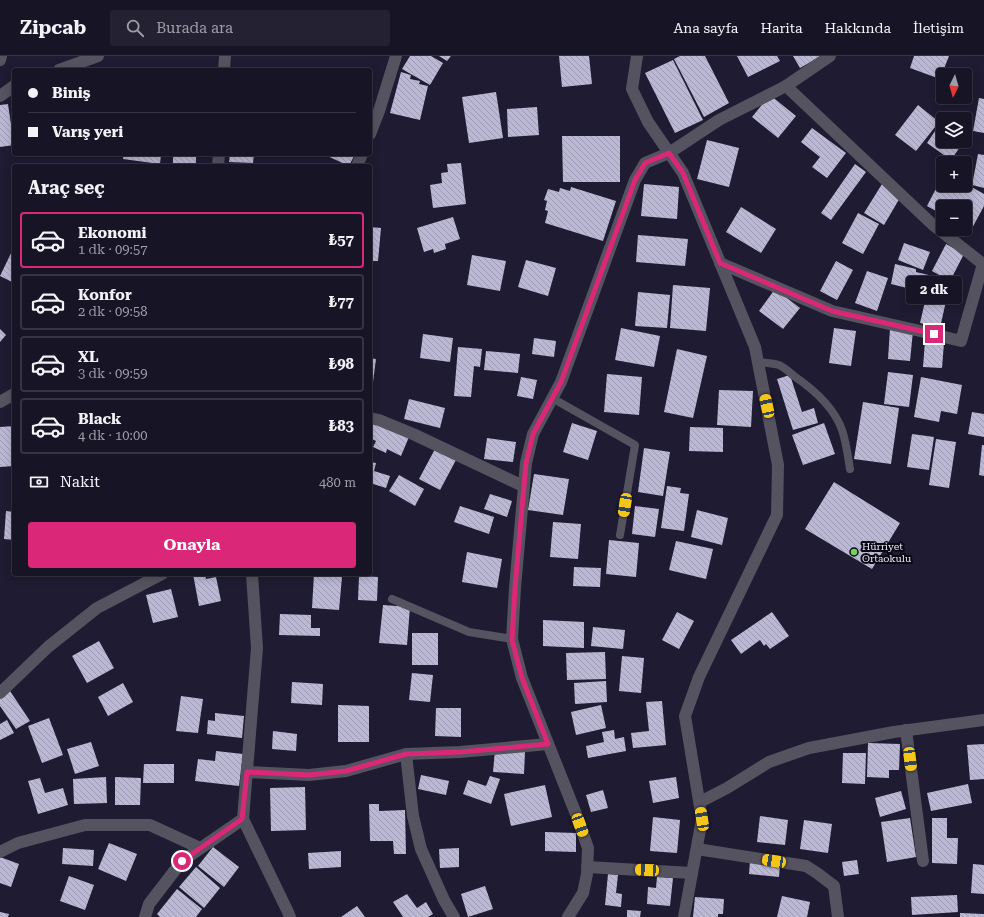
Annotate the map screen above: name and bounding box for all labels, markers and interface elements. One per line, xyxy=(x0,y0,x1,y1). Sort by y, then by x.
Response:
search box xyxy=(110,10,390,46)
text: Zipcab xyxy=(20,16,86,39)
icon: search xyxy=(124,17,146,39)
text: Burada ara xyxy=(156,19,233,37)
text: Ana sayfa xyxy=(674,20,738,36)
text: Harita xyxy=(760,20,803,36)
text: Hakkında xyxy=(825,20,891,36)
text: İletişim xyxy=(913,20,964,36)
north arrow xyxy=(936,68,972,104)
map controls xyxy=(936,68,972,236)
text: Biniş xyxy=(52,84,91,102)
button: layers xyxy=(936,112,972,148)
text: Varış yeri xyxy=(52,123,123,141)
button: + xyxy=(936,156,972,192)
text: Araç seç xyxy=(28,177,105,198)
button: − xyxy=(936,200,972,236)
icon: car xyxy=(30,222,66,258)
text: Ekonomi xyxy=(78,224,146,242)
text: ₺57 xyxy=(329,231,354,249)
text: 1 dk · 09:57 xyxy=(78,242,147,257)
callout: 2 dk xyxy=(906,276,962,304)
text: 2 dk xyxy=(920,282,948,297)
icon: car xyxy=(30,284,66,320)
text: Konfor xyxy=(78,286,132,304)
text: ₺77 xyxy=(329,293,354,311)
text: 2 dk · 09:58 xyxy=(78,304,147,319)
route end xyxy=(925,325,943,343)
icon: car xyxy=(30,346,66,382)
text: XL xyxy=(78,348,99,366)
text: ₺98 xyxy=(329,355,354,373)
text: 3 dk · 09:59 xyxy=(78,366,147,381)
car xyxy=(759,393,775,419)
icon: car xyxy=(30,408,66,444)
text: Black xyxy=(78,410,121,428)
text: ₺83 xyxy=(329,417,354,435)
text: 4 dk · 10:00 xyxy=(78,428,147,443)
icon: cash xyxy=(28,471,50,493)
text: Nakit xyxy=(60,473,100,491)
text: 480 m xyxy=(319,475,356,490)
car xyxy=(617,492,633,518)
button: Onayla xyxy=(28,522,356,568)
place label: Hürriyet Ortaokulu xyxy=(862,541,912,564)
marker: Hürriyet Ortaokulu xyxy=(849,547,859,557)
car xyxy=(903,746,917,772)
car xyxy=(694,806,710,832)
car xyxy=(570,812,590,838)
route start xyxy=(173,852,191,870)
car xyxy=(761,853,787,869)
car xyxy=(635,863,659,877)

